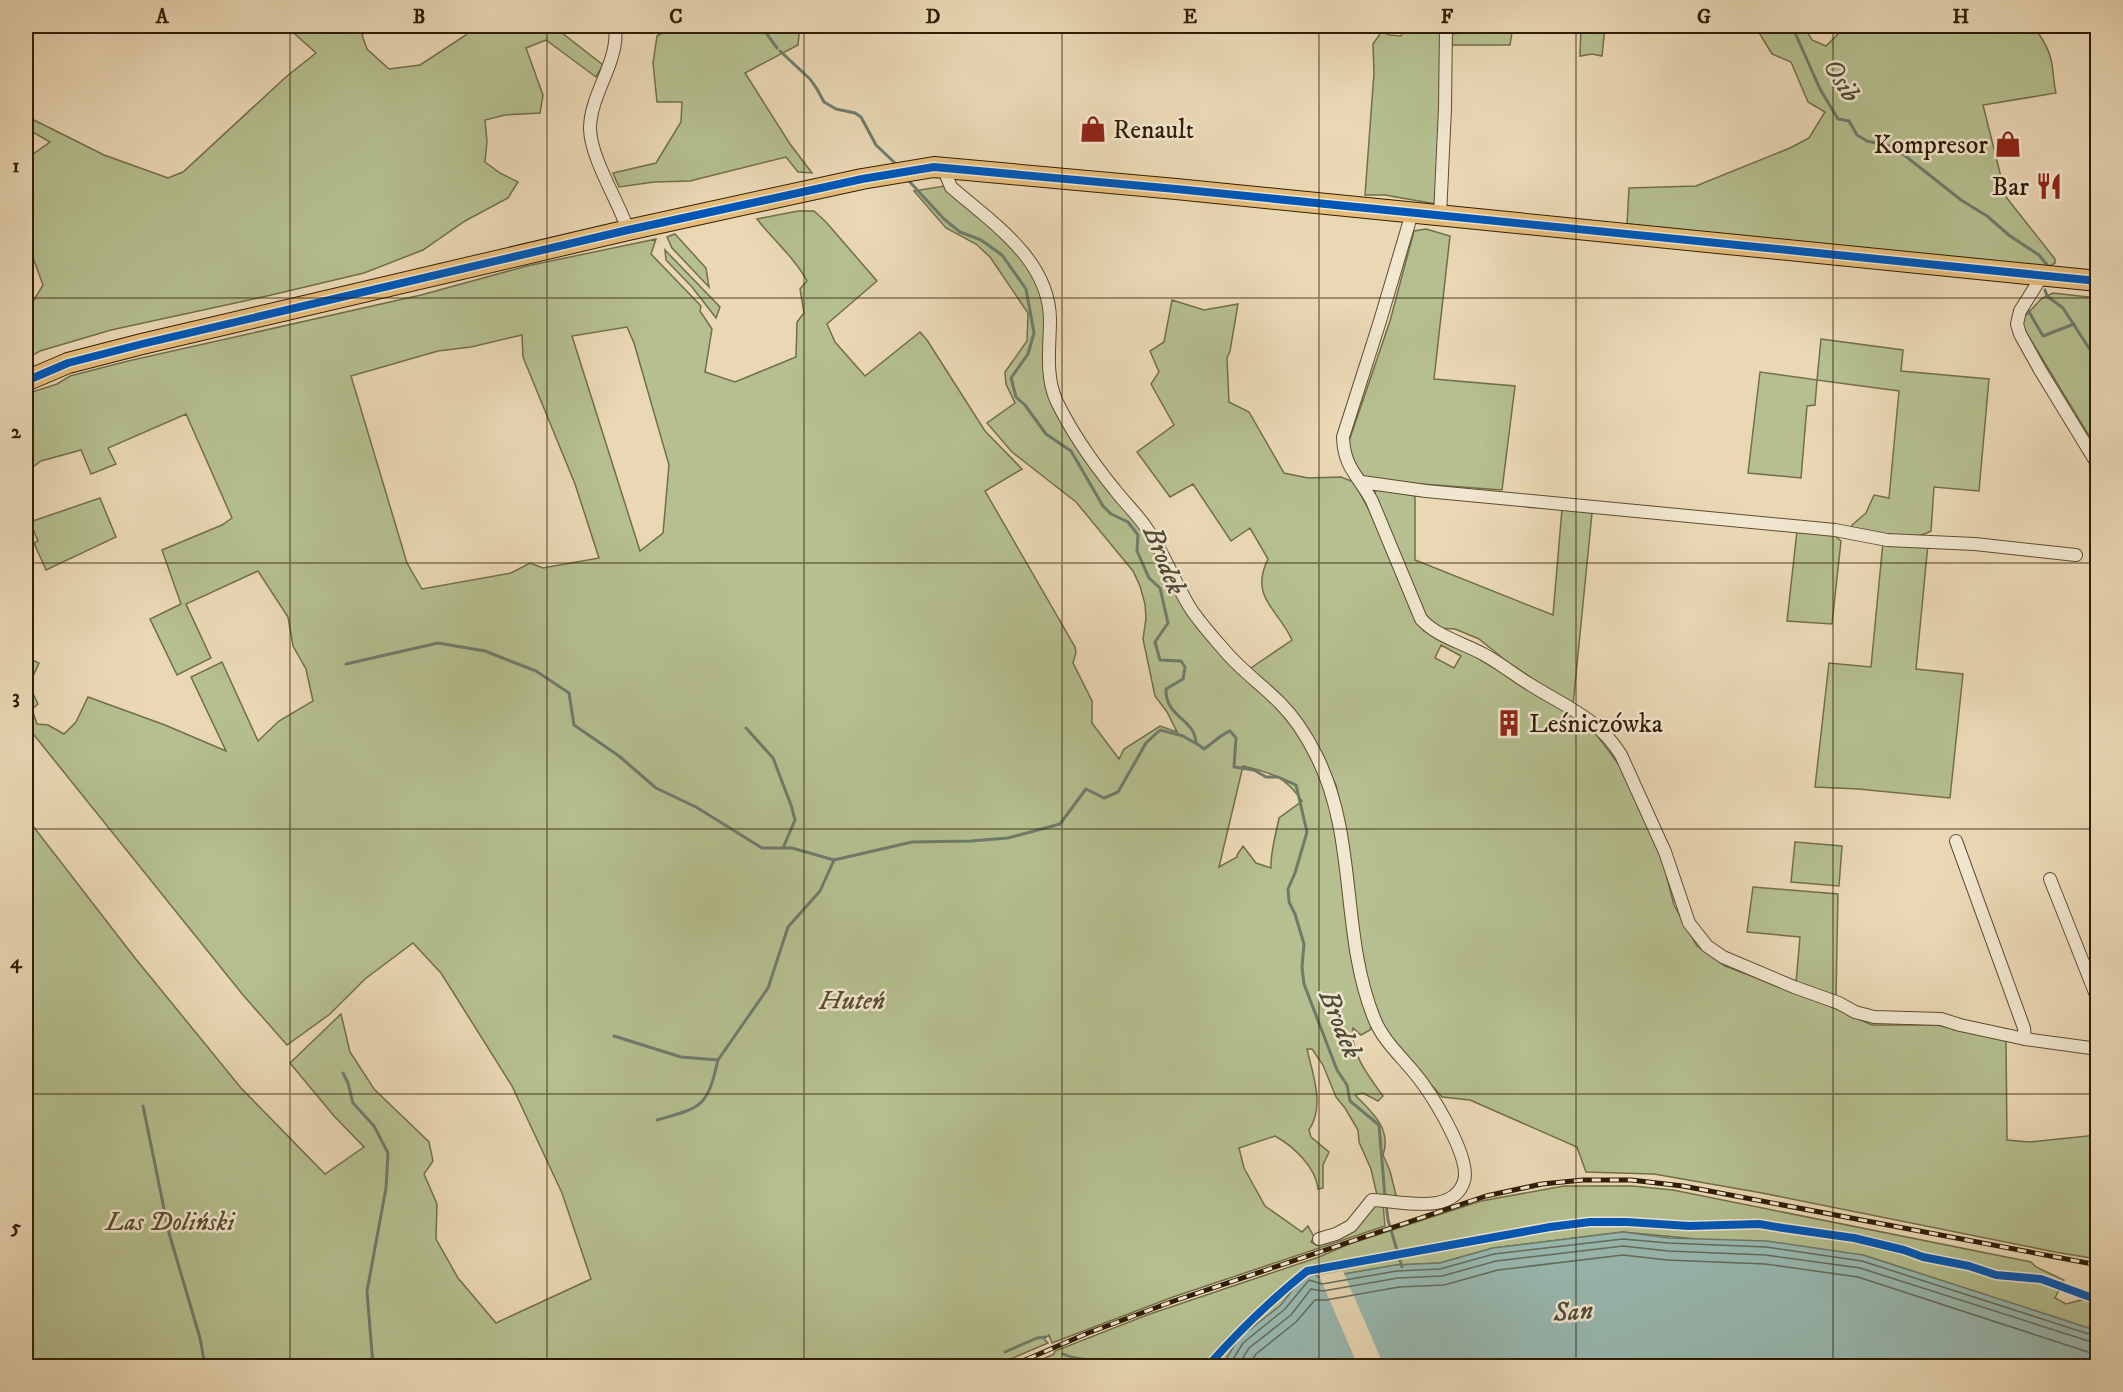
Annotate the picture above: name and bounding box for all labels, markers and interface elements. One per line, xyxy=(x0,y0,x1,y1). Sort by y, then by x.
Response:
text: A xyxy=(155,5,170,30)
text: B xyxy=(413,5,425,30)
text: C xyxy=(669,5,683,30)
text: D xyxy=(926,5,941,30)
text: E xyxy=(1183,5,1197,30)
text: F xyxy=(1441,5,1454,30)
text: G xyxy=(1697,5,1711,30)
text: H xyxy=(1953,5,1970,30)
water label: Osib xyxy=(1815,52,1868,109)
shop icon: Renault xyxy=(1078,114,1108,144)
place label: Renault xyxy=(1113,114,1194,147)
place label: Kompresor xyxy=(1874,129,1988,162)
shop icon: Kompresor xyxy=(1993,129,2023,159)
text: 1 xyxy=(12,154,20,179)
place label: Bar xyxy=(1992,171,2029,204)
restaurant icon: Bar xyxy=(2034,171,2064,201)
text: 2 xyxy=(11,420,22,445)
water label: Brodek xyxy=(1135,520,1193,600)
text: 3 xyxy=(12,685,20,710)
building icon: Leśniczówka xyxy=(1494,708,1524,738)
place label: Leśniczówka xyxy=(1529,708,1663,741)
text: 4 xyxy=(10,950,23,975)
water label: Brodek xyxy=(1311,984,1369,1064)
park label: Huteń xyxy=(818,985,885,1018)
park label: Las Doliński xyxy=(104,1206,236,1239)
text: 5 xyxy=(10,1215,21,1240)
water label: San xyxy=(1551,1294,1595,1330)

